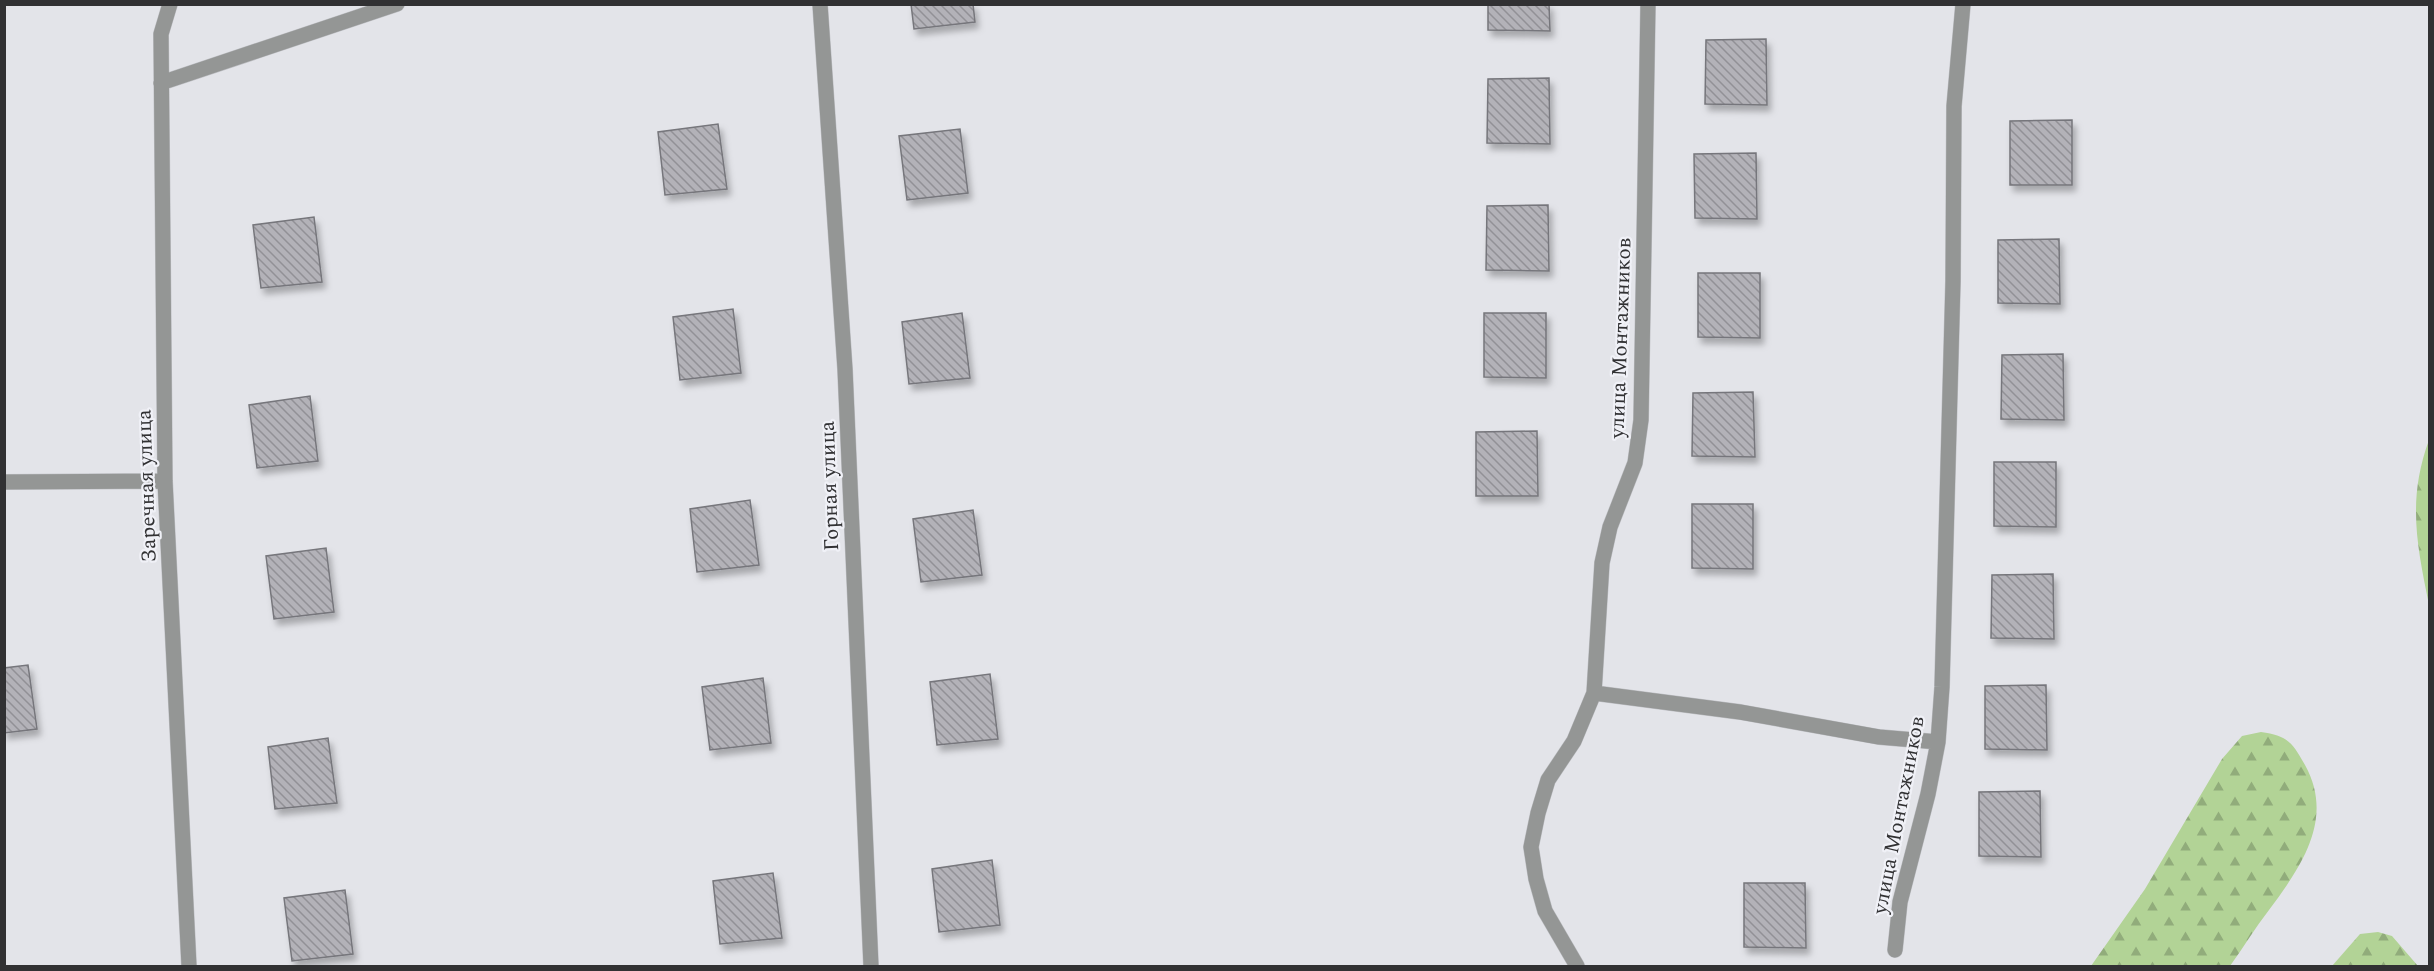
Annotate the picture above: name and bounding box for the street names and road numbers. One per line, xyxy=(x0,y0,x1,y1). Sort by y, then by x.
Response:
street label: улица Монтажников xyxy=(1601,237,1640,440)
street label: Заречная улица xyxy=(128,408,166,563)
street label: Горная улица xyxy=(812,420,848,552)
street label: улица Монтажников xyxy=(1864,714,1934,918)

